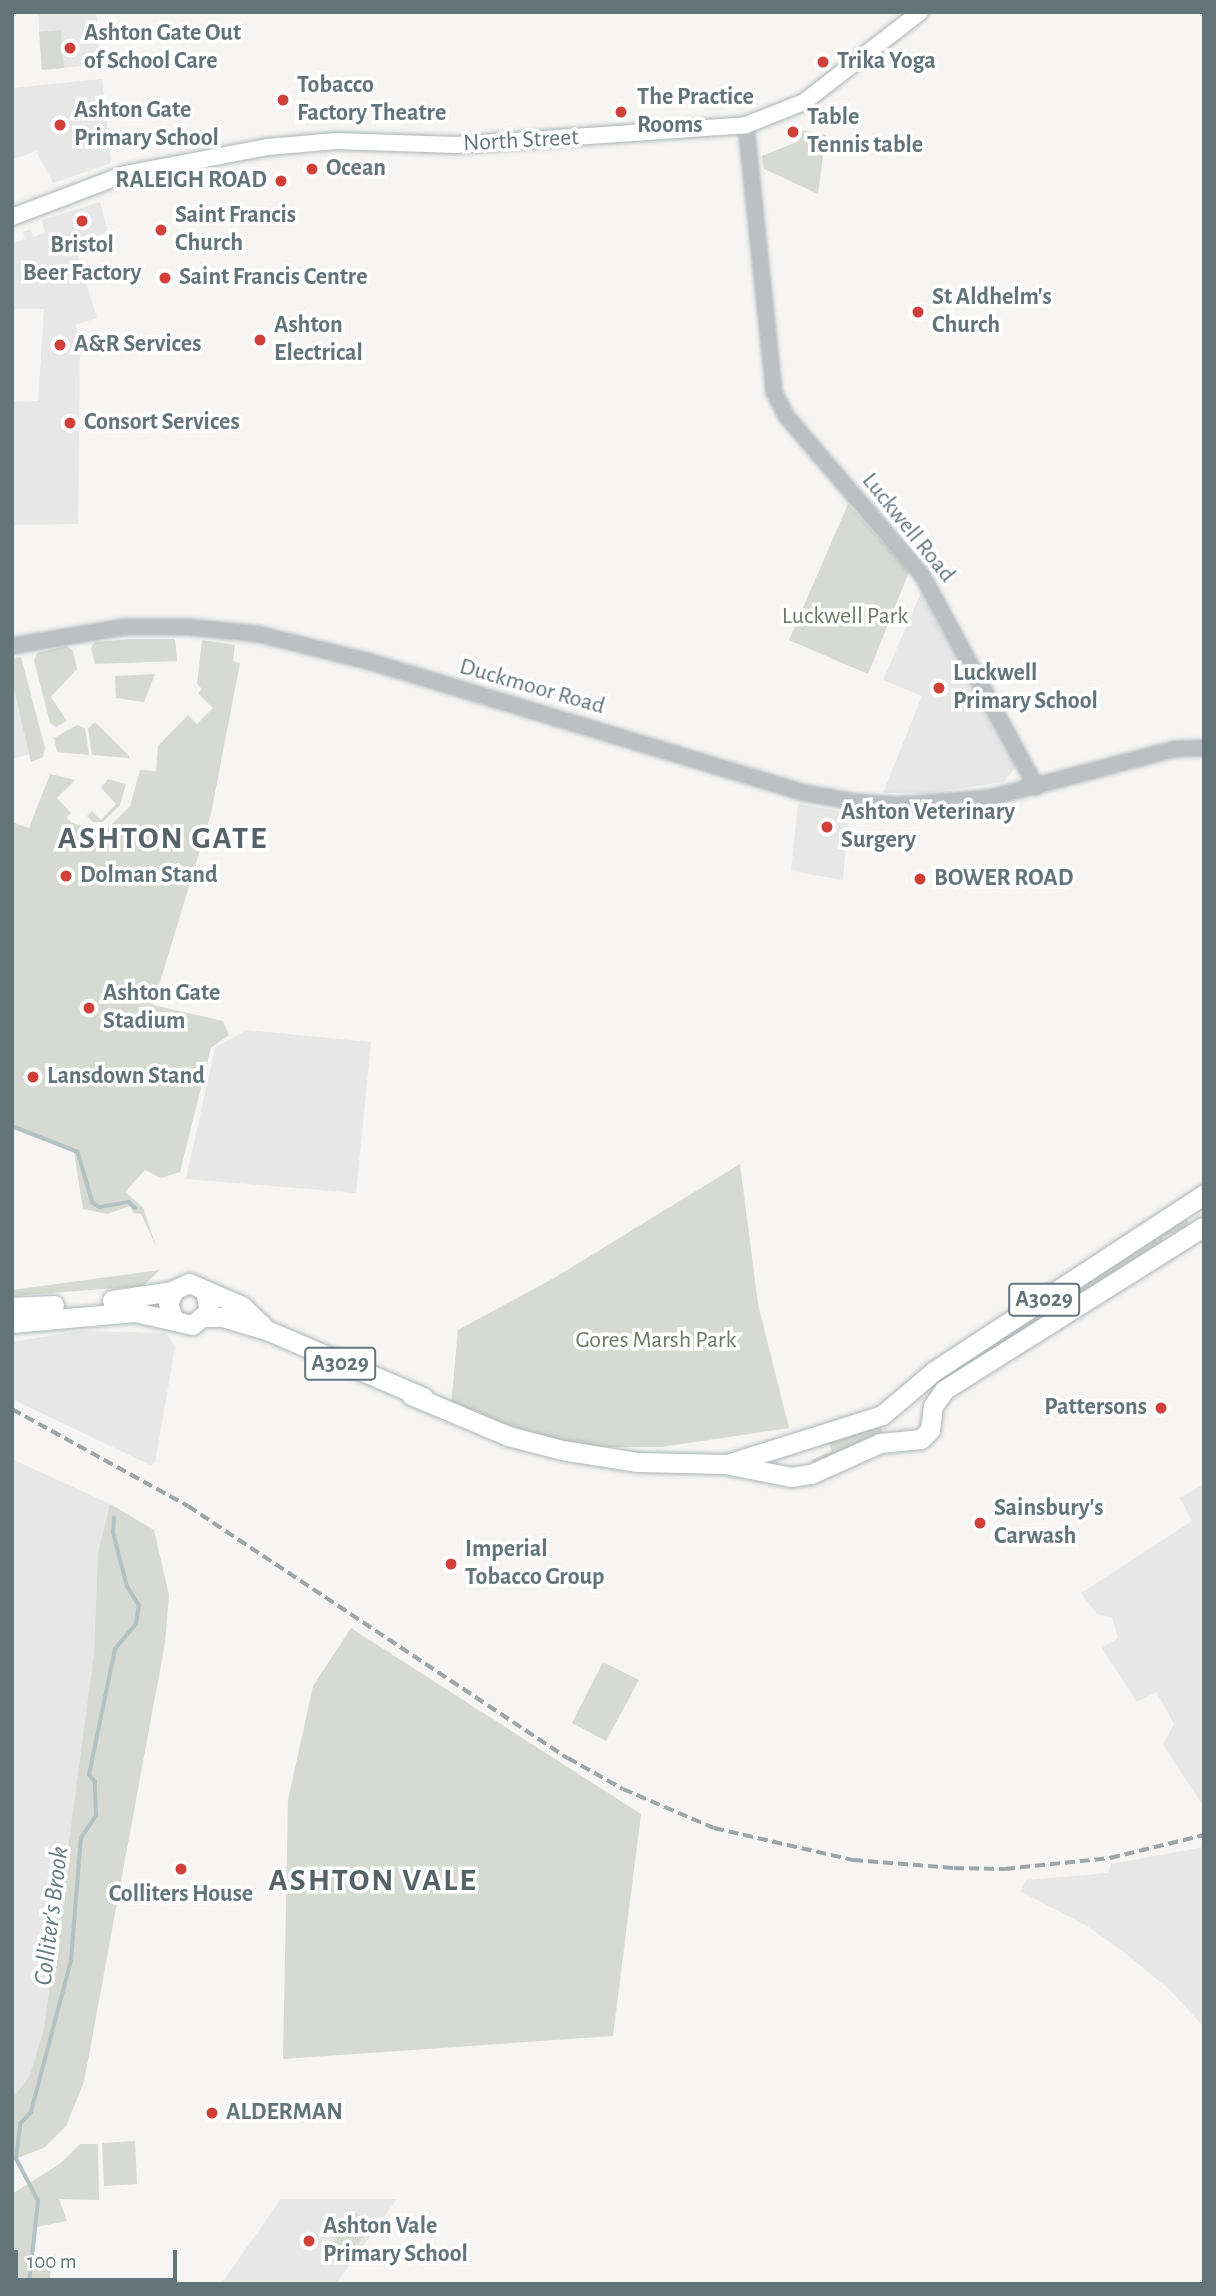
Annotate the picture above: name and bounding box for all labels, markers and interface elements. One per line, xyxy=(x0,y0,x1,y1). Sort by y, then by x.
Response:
place label: Ashton Gate Out of School Care xyxy=(84,20,241,76)
marker: Ashton Gate Out of School Care xyxy=(62,40,78,56)
place label: Trika Yoga xyxy=(837,48,936,76)
marker: Trika Yoga xyxy=(815,54,831,70)
place label: Tobacco Factory Theatre xyxy=(297,72,446,128)
place label: The Practice Rooms xyxy=(637,84,754,140)
marker: Tobacco Factory Theatre xyxy=(275,92,291,108)
place label: Ashton Gate Primary School xyxy=(74,97,219,153)
marker: The Practice Rooms xyxy=(611,102,631,122)
place label: Table Tennis table xyxy=(807,104,923,160)
marker: Ashton Gate Primary School xyxy=(52,117,68,133)
street label: North Street xyxy=(462,124,580,158)
marker: Table Tennis table xyxy=(785,124,801,140)
place label: Ocean xyxy=(326,155,386,183)
marker: Ocean xyxy=(304,161,320,177)
place label: RALEIGH ROAD xyxy=(115,167,267,195)
marker: RALEIGH ROAD xyxy=(273,173,289,189)
place label: Saint Francis Church xyxy=(175,202,296,258)
marker: Bristol Beer Factory xyxy=(74,213,90,229)
marker: Saint Francis Church xyxy=(153,222,169,238)
place label: Bristol Beer Factory xyxy=(23,232,141,288)
place label: Saint Francis Centre xyxy=(179,264,368,292)
marker: Saint Francis Centre xyxy=(157,270,173,286)
place label: St Aldhelm's Church xyxy=(932,284,1052,340)
marker: St Aldhelm's Church xyxy=(910,304,926,320)
place label: Ashton Electrical xyxy=(274,312,363,368)
place label: A&R Services xyxy=(74,331,201,359)
marker: Ashton Electrical xyxy=(252,332,268,348)
marker: A&R Services xyxy=(52,337,68,353)
place label: Consort Services xyxy=(84,409,240,437)
marker: Consort Services xyxy=(62,415,78,431)
street label: Luckwell Road xyxy=(855,467,961,589)
park label: Luckwell Park xyxy=(782,603,908,631)
street label: Duckmoor Road xyxy=(456,653,608,721)
place label: Luckwell Primary School xyxy=(953,660,1098,716)
marker: Luckwell Primary School xyxy=(931,680,947,696)
place label: Ashton Veterinary Surgery xyxy=(841,799,1015,855)
district label: ASHTON GATE xyxy=(59,819,267,857)
marker: Ashton Veterinary Surgery xyxy=(819,819,835,835)
place label: Dolman Stand xyxy=(80,862,218,890)
place label: BOWER ROAD xyxy=(934,865,1073,893)
marker: Dolman Stand xyxy=(58,868,74,884)
marker: BOWER ROAD xyxy=(912,871,928,887)
place label: Ashton Gate Stadium xyxy=(103,980,220,1036)
marker: Ashton Gate Stadium xyxy=(81,1000,97,1016)
place label: Lansdown Stand xyxy=(47,1063,205,1091)
marker: Lansdown Stand xyxy=(25,1069,41,1085)
road number: A3029 xyxy=(1007,1280,1081,1320)
park label: Gores Marsh Park xyxy=(575,1327,737,1355)
road number: A3029 xyxy=(303,1344,377,1384)
place label: Pattersons xyxy=(1044,1394,1147,1422)
marker: Pattersons xyxy=(1153,1400,1169,1416)
place label: Sainsbury's Carwash xyxy=(994,1495,1103,1551)
marker: Sainsbury's Carwash xyxy=(972,1515,988,1531)
place label: Imperial Tobacco Group xyxy=(465,1536,605,1592)
marker: Imperial Tobacco Group xyxy=(443,1556,459,1572)
water label: Colliter's Brook xyxy=(28,1845,76,1987)
marker: Colliters House xyxy=(173,1861,189,1877)
district label: ASHTON VALE xyxy=(270,1861,476,1899)
place label: Colliters House xyxy=(109,1881,253,1909)
place label: ALDERMAN xyxy=(226,2099,343,2127)
marker: ALDERMAN xyxy=(204,2105,220,2121)
place label: Ashton Vale Primary School xyxy=(323,2213,468,2269)
marker: Ashton Vale Primary School xyxy=(301,2233,317,2249)
scale bar xyxy=(18,2236,180,2280)
text: 100 m xyxy=(27,2251,77,2272)

